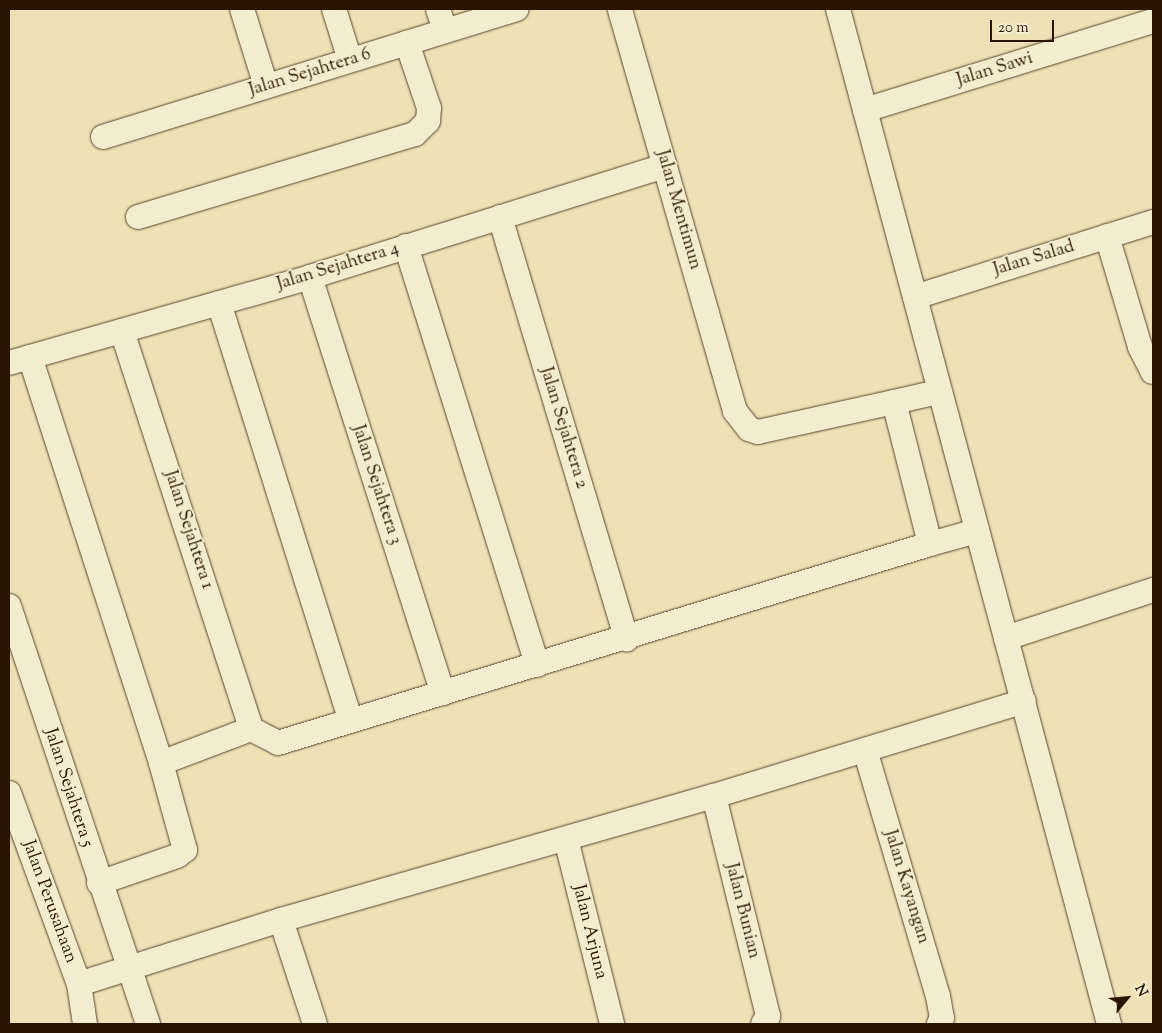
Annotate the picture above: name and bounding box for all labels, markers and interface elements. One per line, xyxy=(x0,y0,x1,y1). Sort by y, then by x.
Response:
scale bar xyxy=(992,10,1056,42)
text: 20 m xyxy=(998,18,1029,39)
street label: Jalan Sejahtera 6 xyxy=(246,44,374,102)
street label: Jalan Sawi xyxy=(954,48,1036,92)
street label: Jalan Mentimun xyxy=(651,148,705,272)
street label: Jalan Salad xyxy=(991,236,1077,282)
street label: Jalan Sejahtera 4 xyxy=(274,238,402,296)
street label: Jalan Sejahtera 2 xyxy=(534,365,592,491)
street label: Jalan Sejahtera 3 xyxy=(346,422,406,548)
street label: Jalan Sejahtera 1 xyxy=(159,468,217,592)
street label: Jalan Sejahtera 5 xyxy=(39,726,97,850)
street label: Jalan Kayangan xyxy=(878,828,934,946)
street label: Jalan Perusahaan xyxy=(17,838,81,966)
street label: Jalan Bunian xyxy=(720,861,764,961)
street label: Jalan Arjuna xyxy=(567,882,611,982)
north arrow xyxy=(1102,973,1152,1023)
text: N xyxy=(1129,981,1152,1001)

